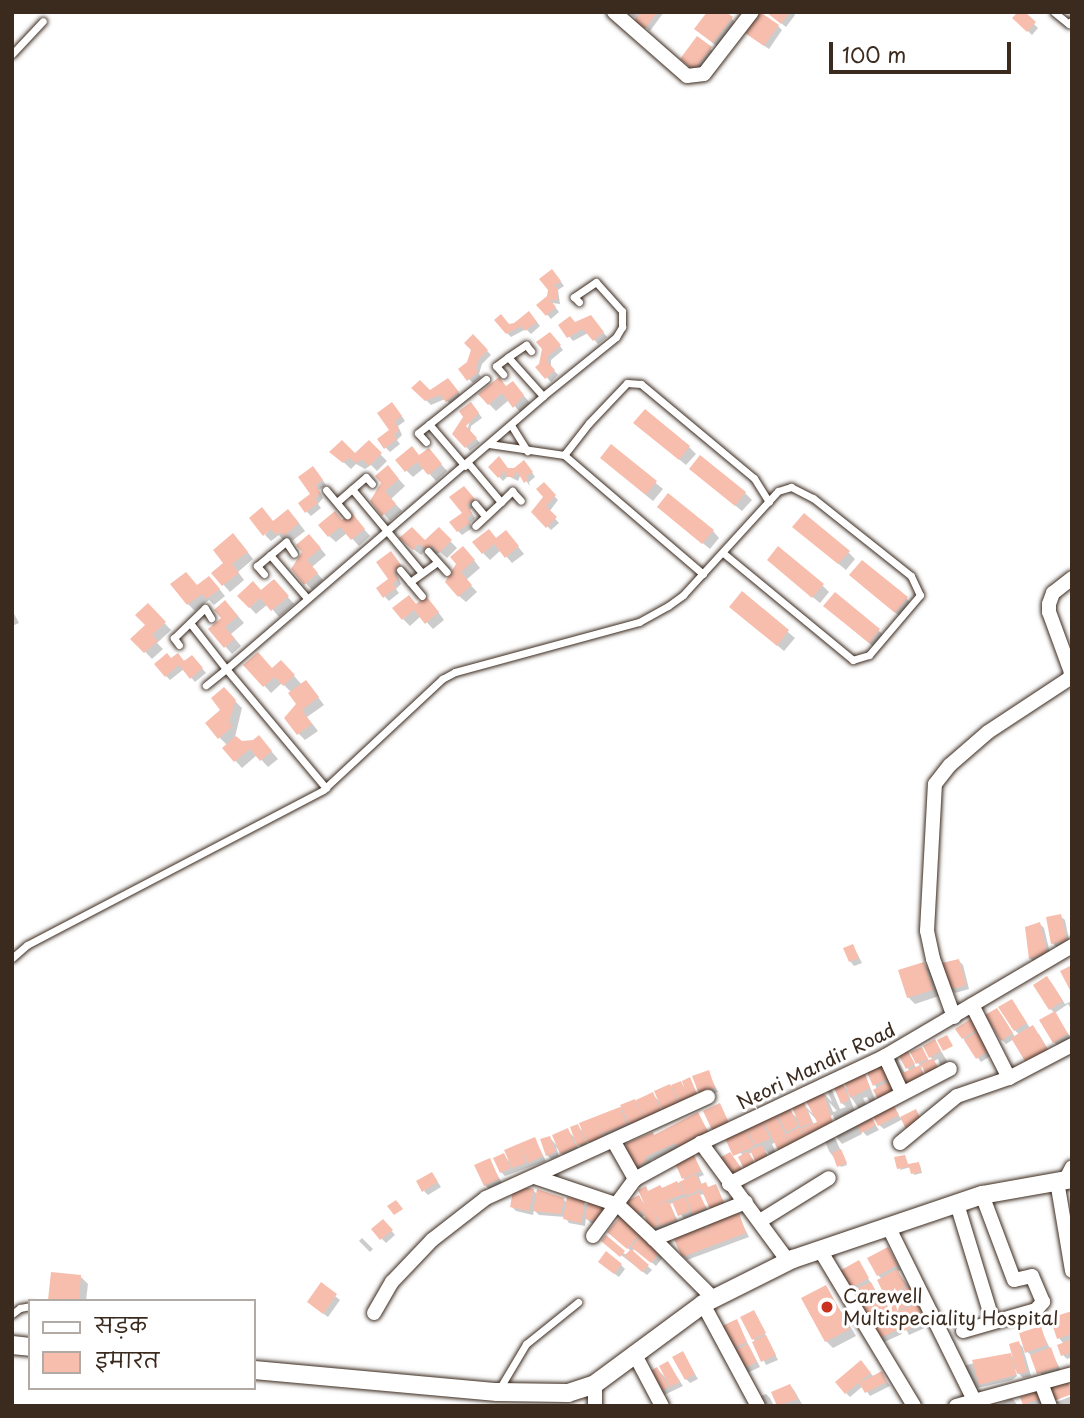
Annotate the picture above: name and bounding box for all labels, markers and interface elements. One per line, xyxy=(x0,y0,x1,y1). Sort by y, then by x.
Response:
scale bar xyxy=(832,28,1014,72)
text: 100 m xyxy=(842,38,906,70)
street label: Neori Mandir Road xyxy=(733,1018,899,1114)
place label: Carewell Multispeciality Hospital xyxy=(843,1285,1059,1329)
marker: Carewell Multispeciality Hospital xyxy=(817,1297,837,1317)
legend xyxy=(28,1299,256,1390)
text: सड़क xyxy=(95,1308,147,1340)
text: इमारत xyxy=(95,1343,159,1375)

